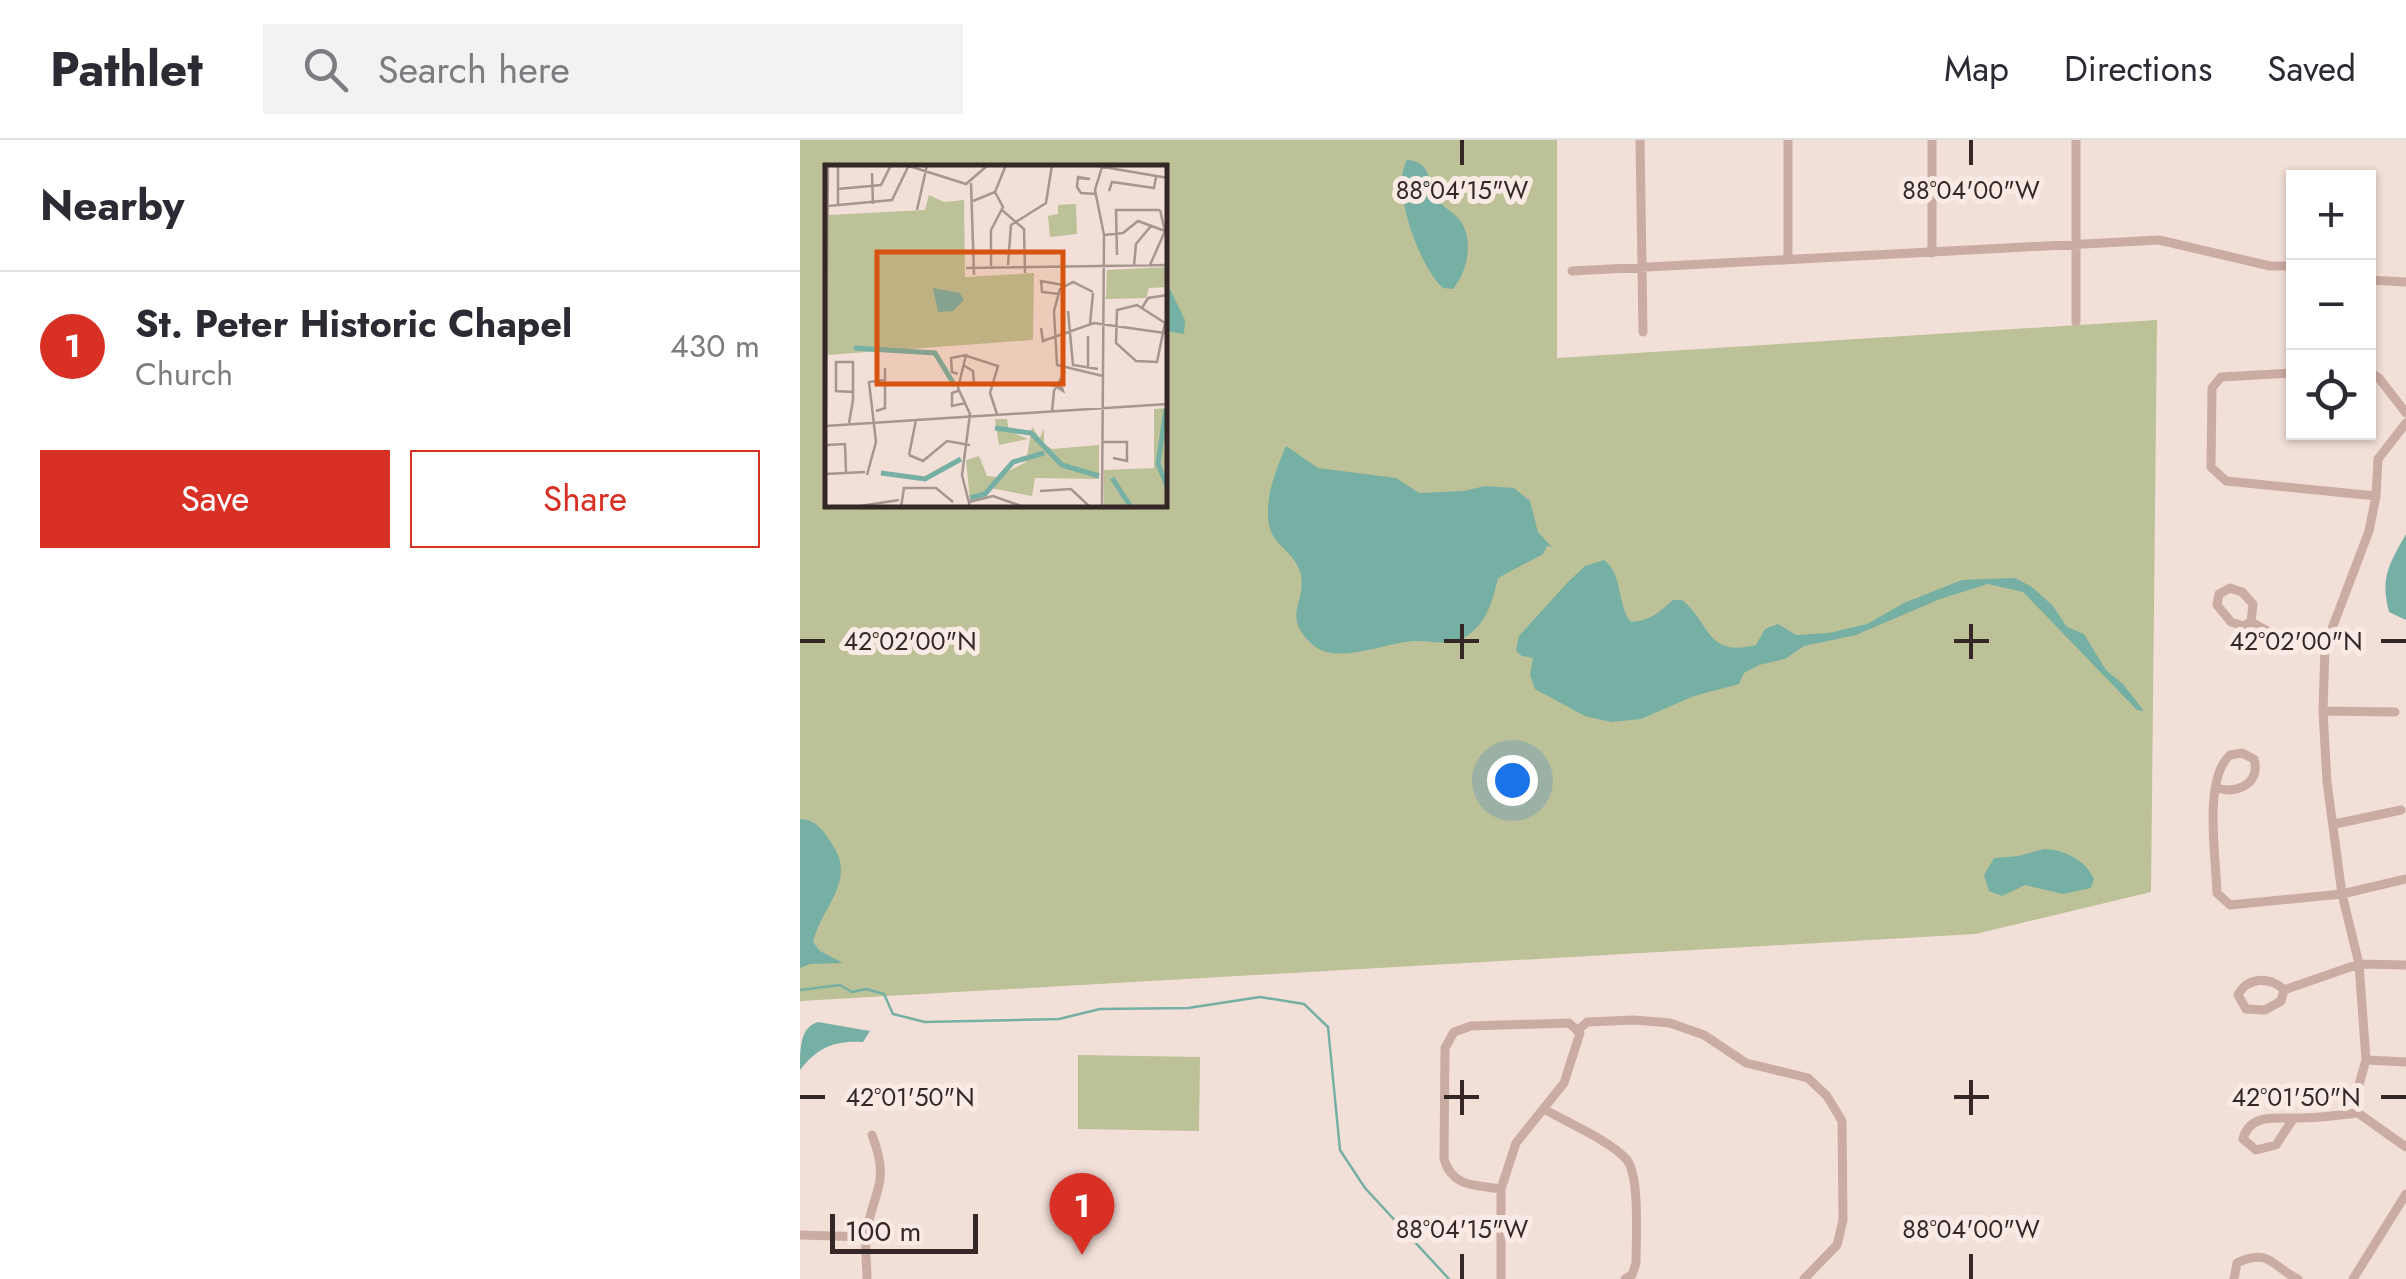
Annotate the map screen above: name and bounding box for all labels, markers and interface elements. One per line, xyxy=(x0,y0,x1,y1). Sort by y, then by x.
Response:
search box xyxy=(263,24,963,114)
text: Pathlet xyxy=(50,35,203,104)
icon: search xyxy=(298,42,353,97)
text: Search here xyxy=(378,42,570,97)
text: Map xyxy=(1944,44,2009,94)
text: Directions xyxy=(2064,44,2212,94)
text: Saved xyxy=(2267,44,2356,94)
inset map xyxy=(825,165,1168,508)
map controls xyxy=(2286,170,2376,440)
button: + xyxy=(2286,170,2376,260)
text: 88°04'15"W xyxy=(1396,172,1529,208)
text: 88°04'00"W xyxy=(1902,172,2040,208)
text: Nearby xyxy=(40,175,184,236)
button: − xyxy=(2286,260,2376,350)
text: St. Peter Historic Chapel xyxy=(135,296,572,351)
text: 1 xyxy=(64,323,81,369)
text: 430 m xyxy=(670,323,760,369)
button: locate xyxy=(2286,350,2376,440)
text: Church xyxy=(135,351,233,397)
button: Save xyxy=(40,450,390,548)
button: Share xyxy=(410,450,760,548)
text: 42°02'00"N xyxy=(843,623,977,659)
text: 42°02'00"N xyxy=(2229,623,2363,659)
your location xyxy=(1487,755,1538,806)
text: 42°01'50"N xyxy=(845,1079,975,1115)
text: 42°01'50"N xyxy=(2231,1079,2361,1115)
pin: 1 xyxy=(1050,1172,1114,1255)
scale bar xyxy=(830,1209,978,1254)
text: 100 m xyxy=(845,1211,921,1252)
text: 88°04'15"W xyxy=(1396,1211,1529,1247)
text: 88°04'00"W xyxy=(1902,1211,2040,1247)

